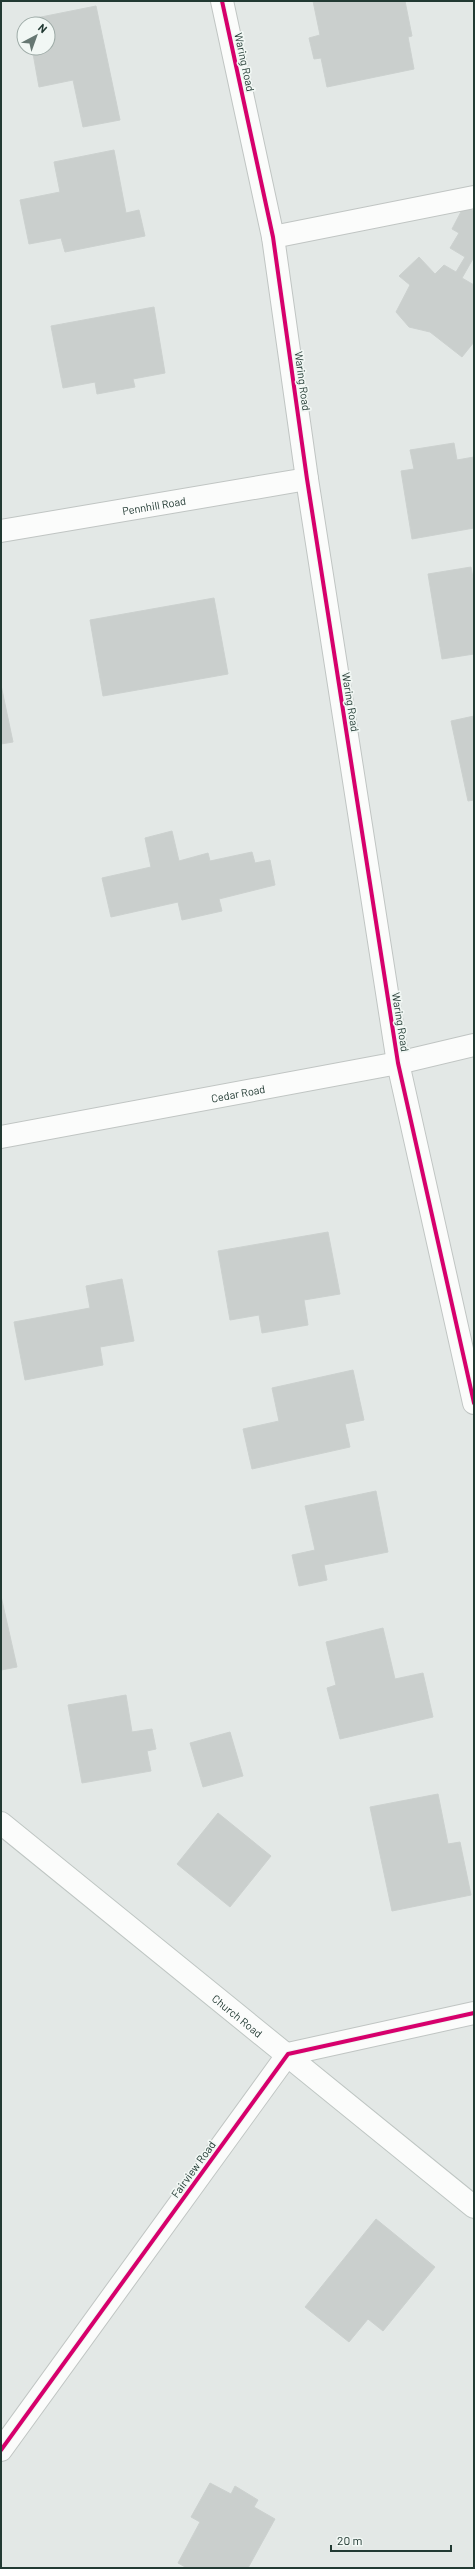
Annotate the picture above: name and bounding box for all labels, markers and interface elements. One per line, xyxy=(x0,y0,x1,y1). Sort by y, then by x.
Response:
north arrow xyxy=(16,16,56,56)
text: N xyxy=(36,21,50,35)
street label: Waring Road xyxy=(232,31,258,93)
street label: Waring Road xyxy=(292,350,314,412)
street label: Pennhill Road xyxy=(121,493,187,517)
street label: Waring Road xyxy=(340,671,362,733)
street label: Waring Road xyxy=(390,991,412,1053)
street label: Cedar Road xyxy=(210,1081,266,1104)
street label: Church Road xyxy=(210,1991,265,2039)
street label: Fairview Road xyxy=(168,2138,218,2200)
scale bar xyxy=(331,2527,451,2553)
text: 20 m xyxy=(337,2533,363,2547)

